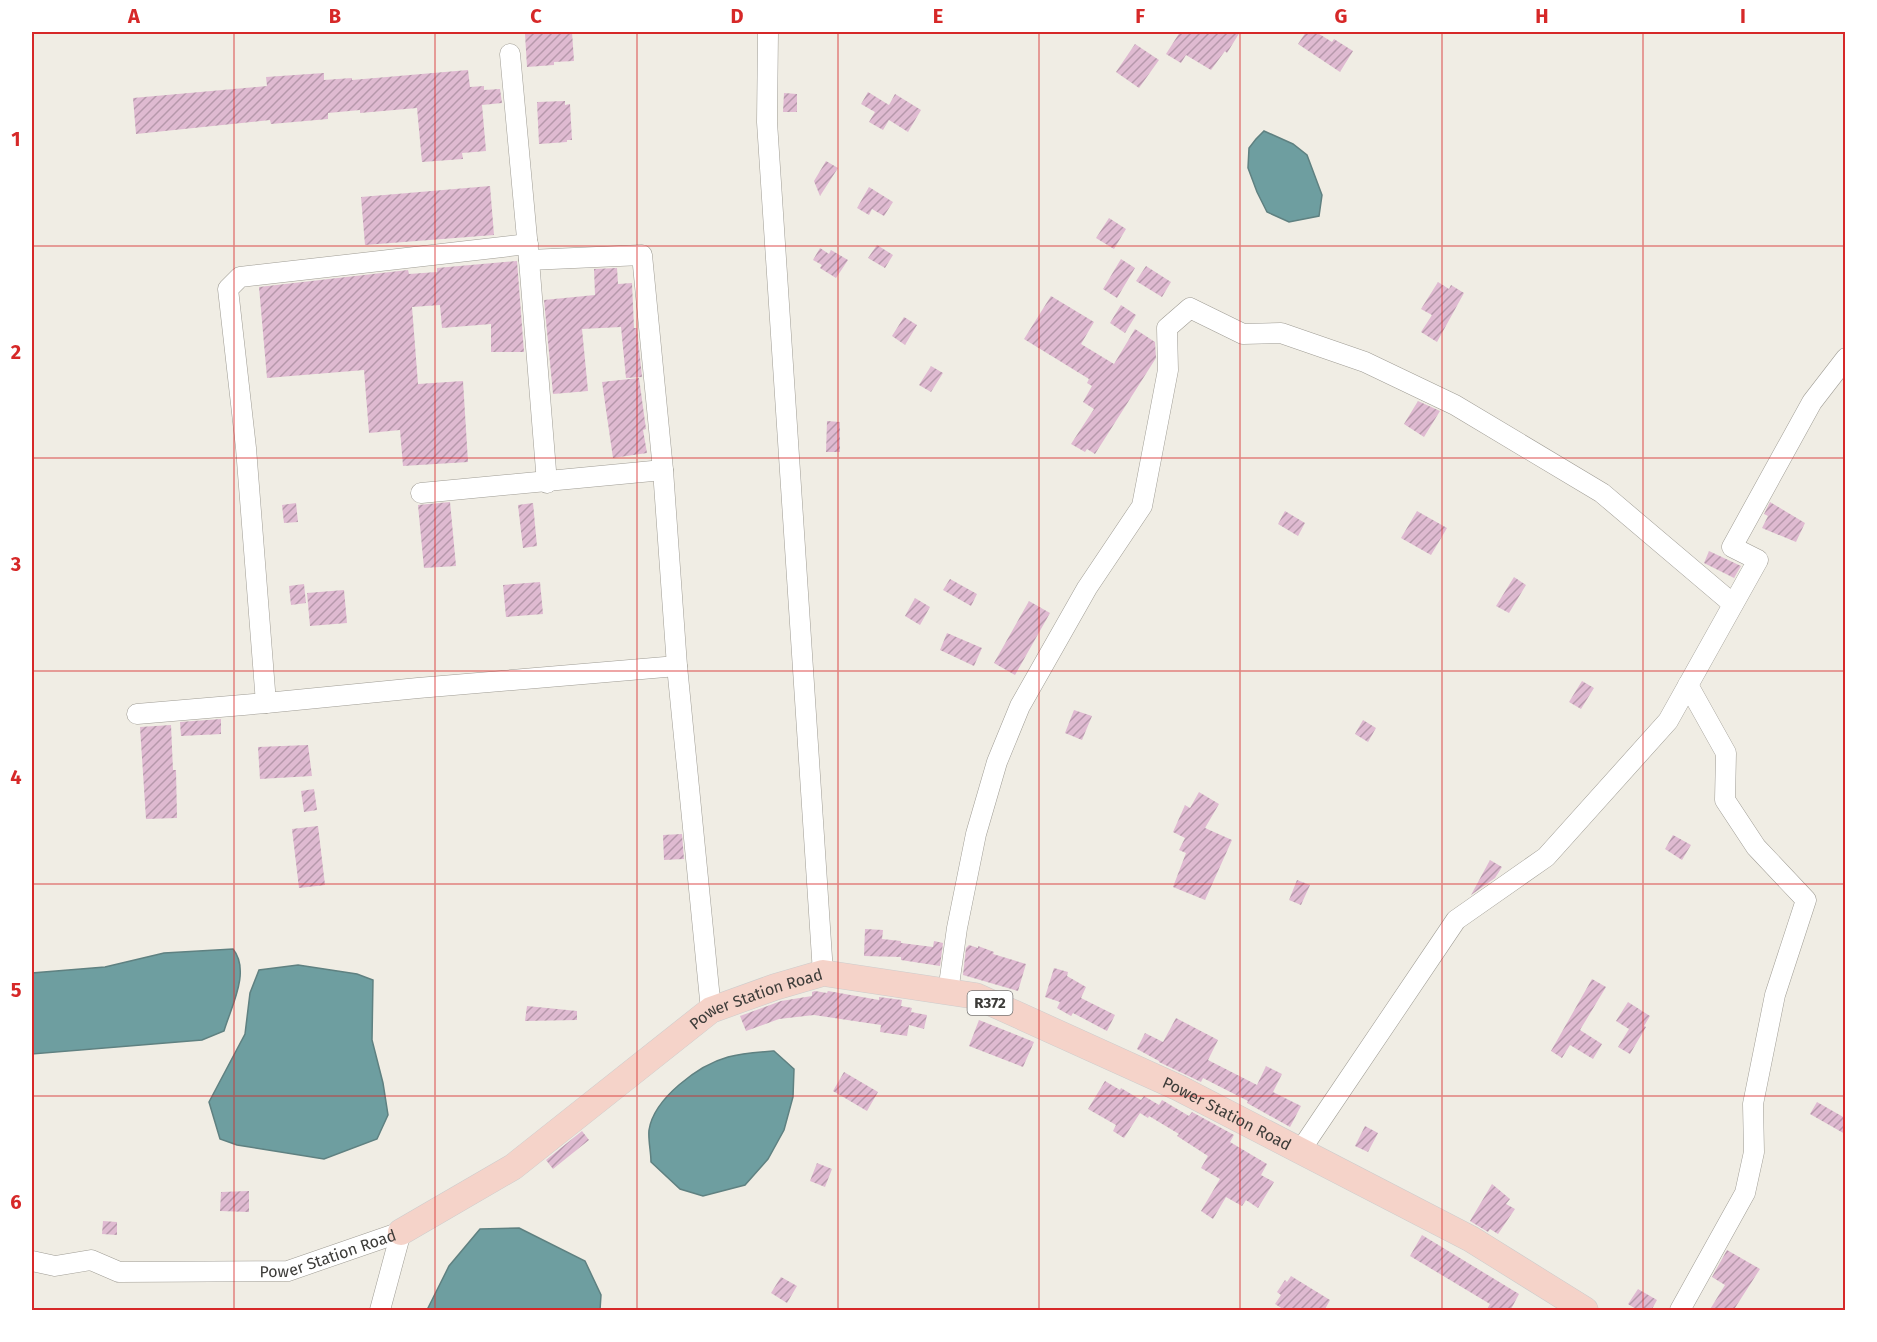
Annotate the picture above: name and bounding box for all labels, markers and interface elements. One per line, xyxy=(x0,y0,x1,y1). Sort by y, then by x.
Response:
text: A xyxy=(127,4,141,28)
text: B xyxy=(329,4,341,28)
text: C xyxy=(530,4,542,28)
text: D xyxy=(730,4,744,28)
text: E xyxy=(933,4,943,28)
text: F xyxy=(1135,4,1145,28)
text: G xyxy=(1335,4,1347,28)
text: H xyxy=(1535,4,1549,28)
text: I xyxy=(1740,4,1746,28)
text: 1 xyxy=(11,127,21,151)
text: 2 xyxy=(11,340,21,364)
text: 3 xyxy=(10,552,21,576)
text: 4 xyxy=(10,765,22,789)
street label: Power Station Road xyxy=(686,965,825,1034)
text: 5 xyxy=(11,978,22,1002)
road number: R372 xyxy=(968,991,1012,1015)
street label: Power Station Road xyxy=(1159,1073,1294,1154)
text: 6 xyxy=(10,1190,22,1214)
street label: Power Station Road xyxy=(259,1225,399,1281)

